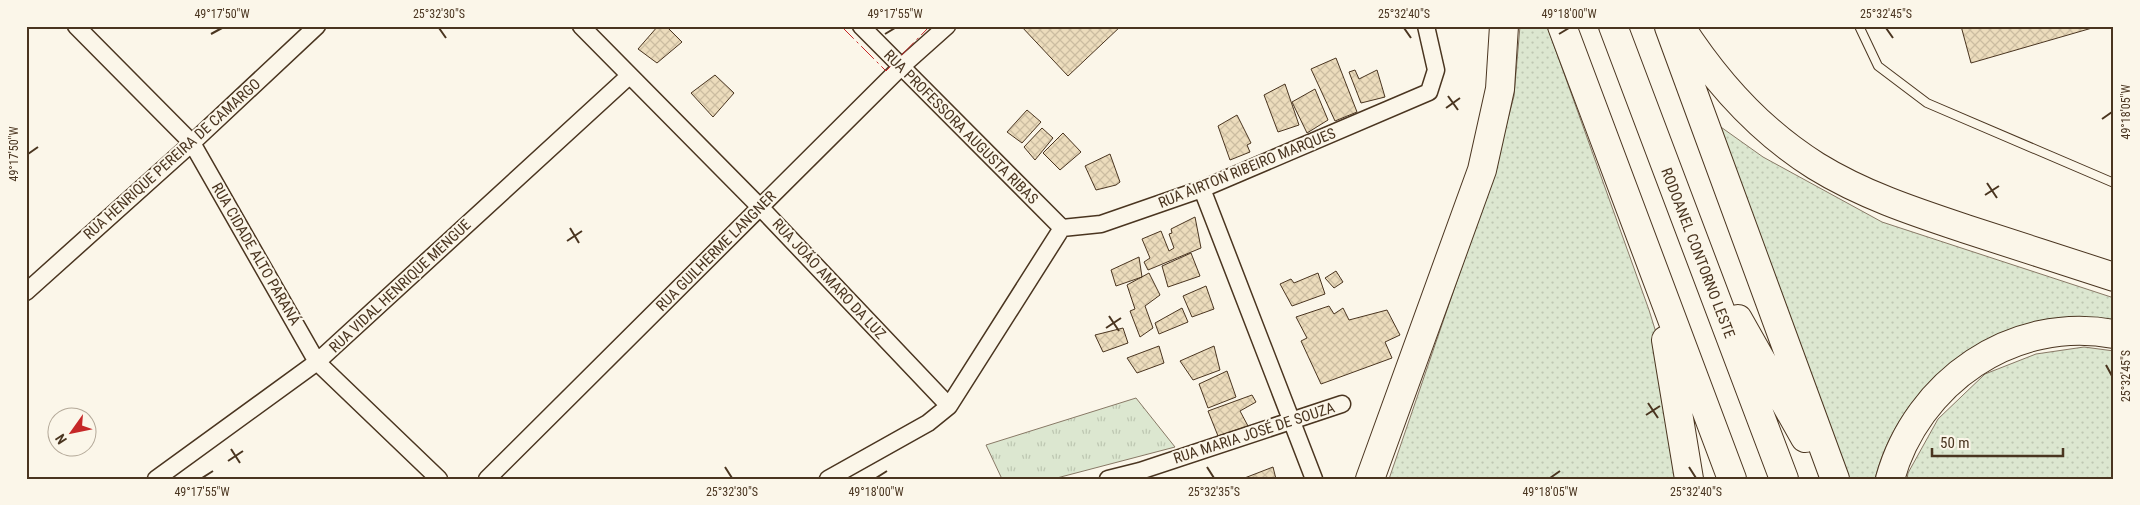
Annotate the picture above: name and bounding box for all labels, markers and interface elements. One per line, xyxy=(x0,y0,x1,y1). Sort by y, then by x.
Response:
text: 49°17'50"W xyxy=(194,7,250,21)
text: 25°32'30"S xyxy=(413,7,465,21)
text: 49°17'55"W xyxy=(867,7,923,21)
text: 25°32'40"S xyxy=(1378,7,1430,21)
text: 49°18'00"W xyxy=(1541,7,1597,21)
text: 25°32'45"S xyxy=(1860,7,1912,21)
street label: RUA PROFESSORA AUGUSTA RIBAS xyxy=(880,46,1042,208)
street label: RUA HENRIQUE PEREIRA DE CAMARGO xyxy=(80,75,264,243)
text: 49°18'05"W xyxy=(2119,84,2133,140)
street label: RUA AIRTON RIBEIRO MARQUES xyxy=(1156,124,1339,212)
text: 49°17'50"W xyxy=(7,126,21,182)
street label: RODOANEL CONTORNO LESTE xyxy=(1657,165,1739,341)
street label: RUA CIDADE ALTO PARANÁ xyxy=(208,180,304,329)
street label: RUA GUILHERME LANGNER xyxy=(652,187,780,315)
street label: RUA JOÃO AMARO DA LUZ xyxy=(768,215,890,343)
street label: RUA VIDAL HENRIQUE MENGUE xyxy=(325,216,475,356)
text: 25°32'45"S xyxy=(2119,350,2133,402)
street label: RUA MARIA JOSÉ DE SOUZA xyxy=(1171,398,1337,468)
north arrow xyxy=(48,408,98,458)
scale bar xyxy=(1932,425,2064,457)
text: N xyxy=(52,431,70,447)
text: 50 m xyxy=(1940,434,1970,452)
text: 49°17'55"W xyxy=(174,485,230,499)
text: 25°32'30"S xyxy=(706,485,758,499)
text: 49°18'00"W xyxy=(848,485,904,499)
text: 25°32'35"S xyxy=(1188,485,1240,499)
text: 49°18'05"W xyxy=(1522,485,1578,499)
text: 25°32'40"S xyxy=(1670,485,1722,499)

